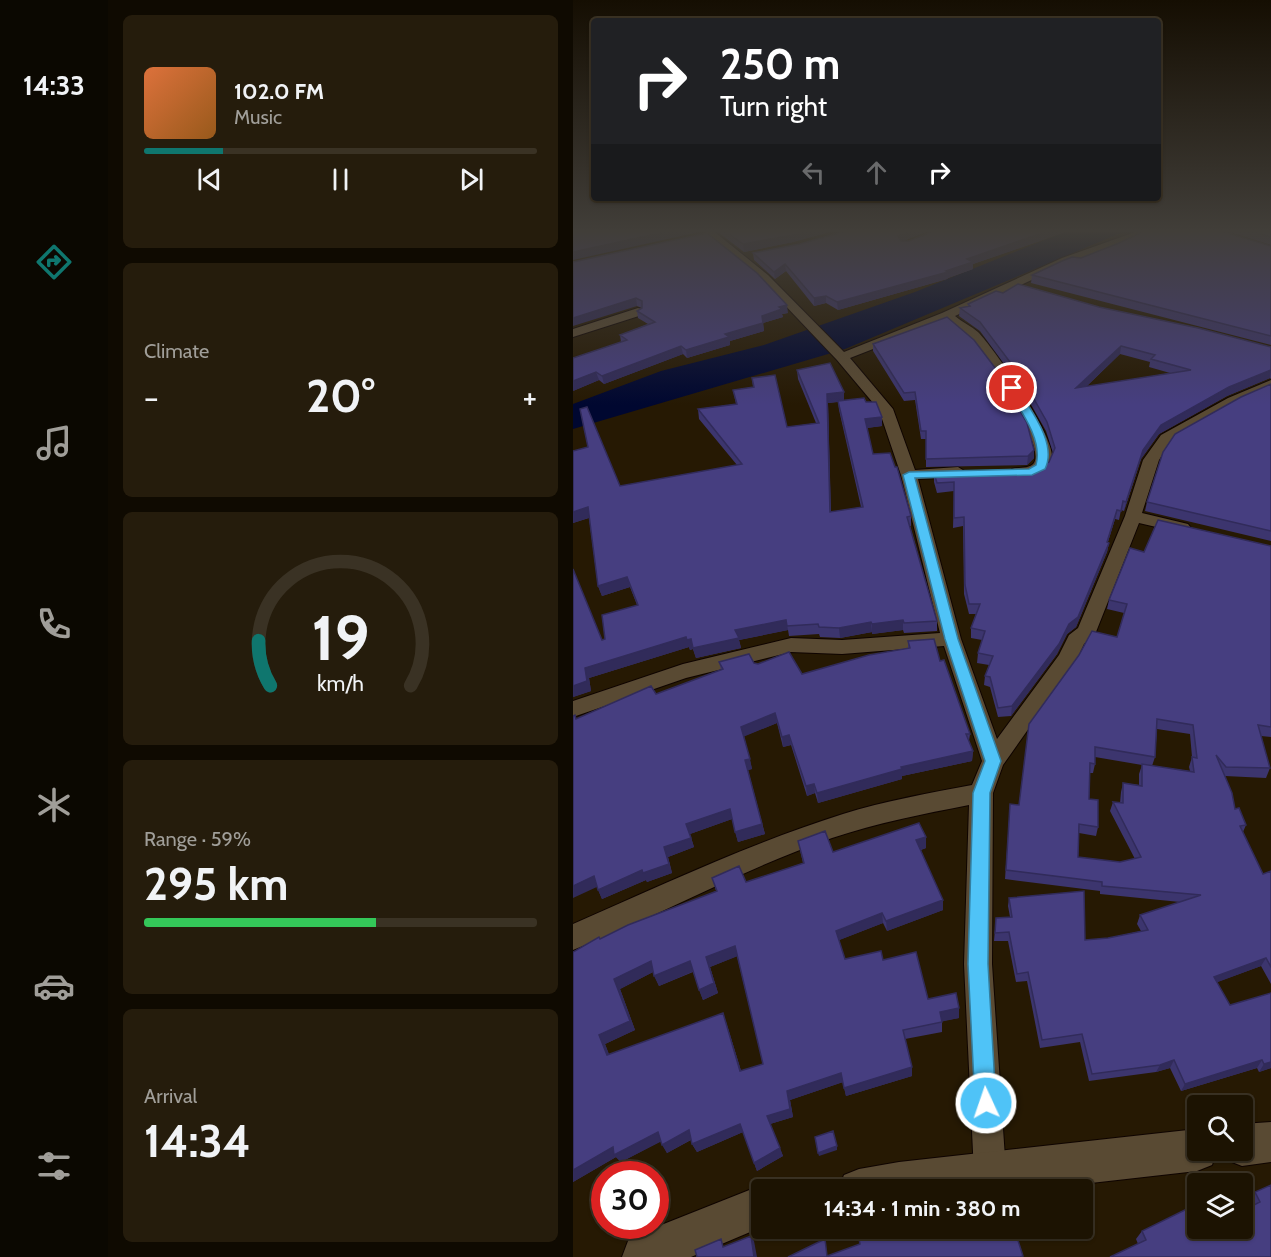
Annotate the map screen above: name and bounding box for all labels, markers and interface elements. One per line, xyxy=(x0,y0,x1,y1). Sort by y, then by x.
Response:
text: 250 m xyxy=(720,38,840,90)
icon: right xyxy=(621,42,699,120)
text: 14:33 xyxy=(23,69,85,102)
text: 102.0 FM xyxy=(234,78,324,105)
text: Turn right xyxy=(720,90,827,123)
text: Music xyxy=(234,105,282,129)
icon: left xyxy=(797,156,830,189)
icon: ahead xyxy=(860,156,893,189)
icon: right xyxy=(923,156,956,189)
icon: previous xyxy=(193,163,226,196)
icon: pause xyxy=(324,163,357,196)
icon: next xyxy=(455,163,488,196)
icon: directions xyxy=(33,241,75,283)
text: Climate xyxy=(144,339,209,363)
pin xyxy=(986,362,1037,413)
text: 20° xyxy=(306,369,375,423)
icon: arrive xyxy=(995,371,1028,404)
text: − xyxy=(144,377,159,417)
text: + xyxy=(522,377,537,417)
icon: music xyxy=(33,422,75,464)
text: 19 xyxy=(311,600,370,676)
icon: phone xyxy=(33,603,75,645)
text: km/h xyxy=(317,670,364,696)
icon: climate xyxy=(33,784,75,826)
text: Range · 59% xyxy=(144,827,251,851)
text: 295 km xyxy=(144,857,288,911)
icon: car xyxy=(33,965,75,1007)
position arrow xyxy=(954,1071,1018,1135)
text: Arrival xyxy=(144,1084,197,1108)
map controls xyxy=(1187,1095,1253,1239)
button: search xyxy=(1187,1095,1253,1161)
text: 14:34 xyxy=(144,1114,251,1168)
icon: filters xyxy=(33,1145,75,1187)
speed limit sign: 30 xyxy=(591,1161,669,1239)
button: layers xyxy=(1187,1173,1253,1239)
text: 14:34 · 1 min · 380 m xyxy=(824,1195,1020,1222)

